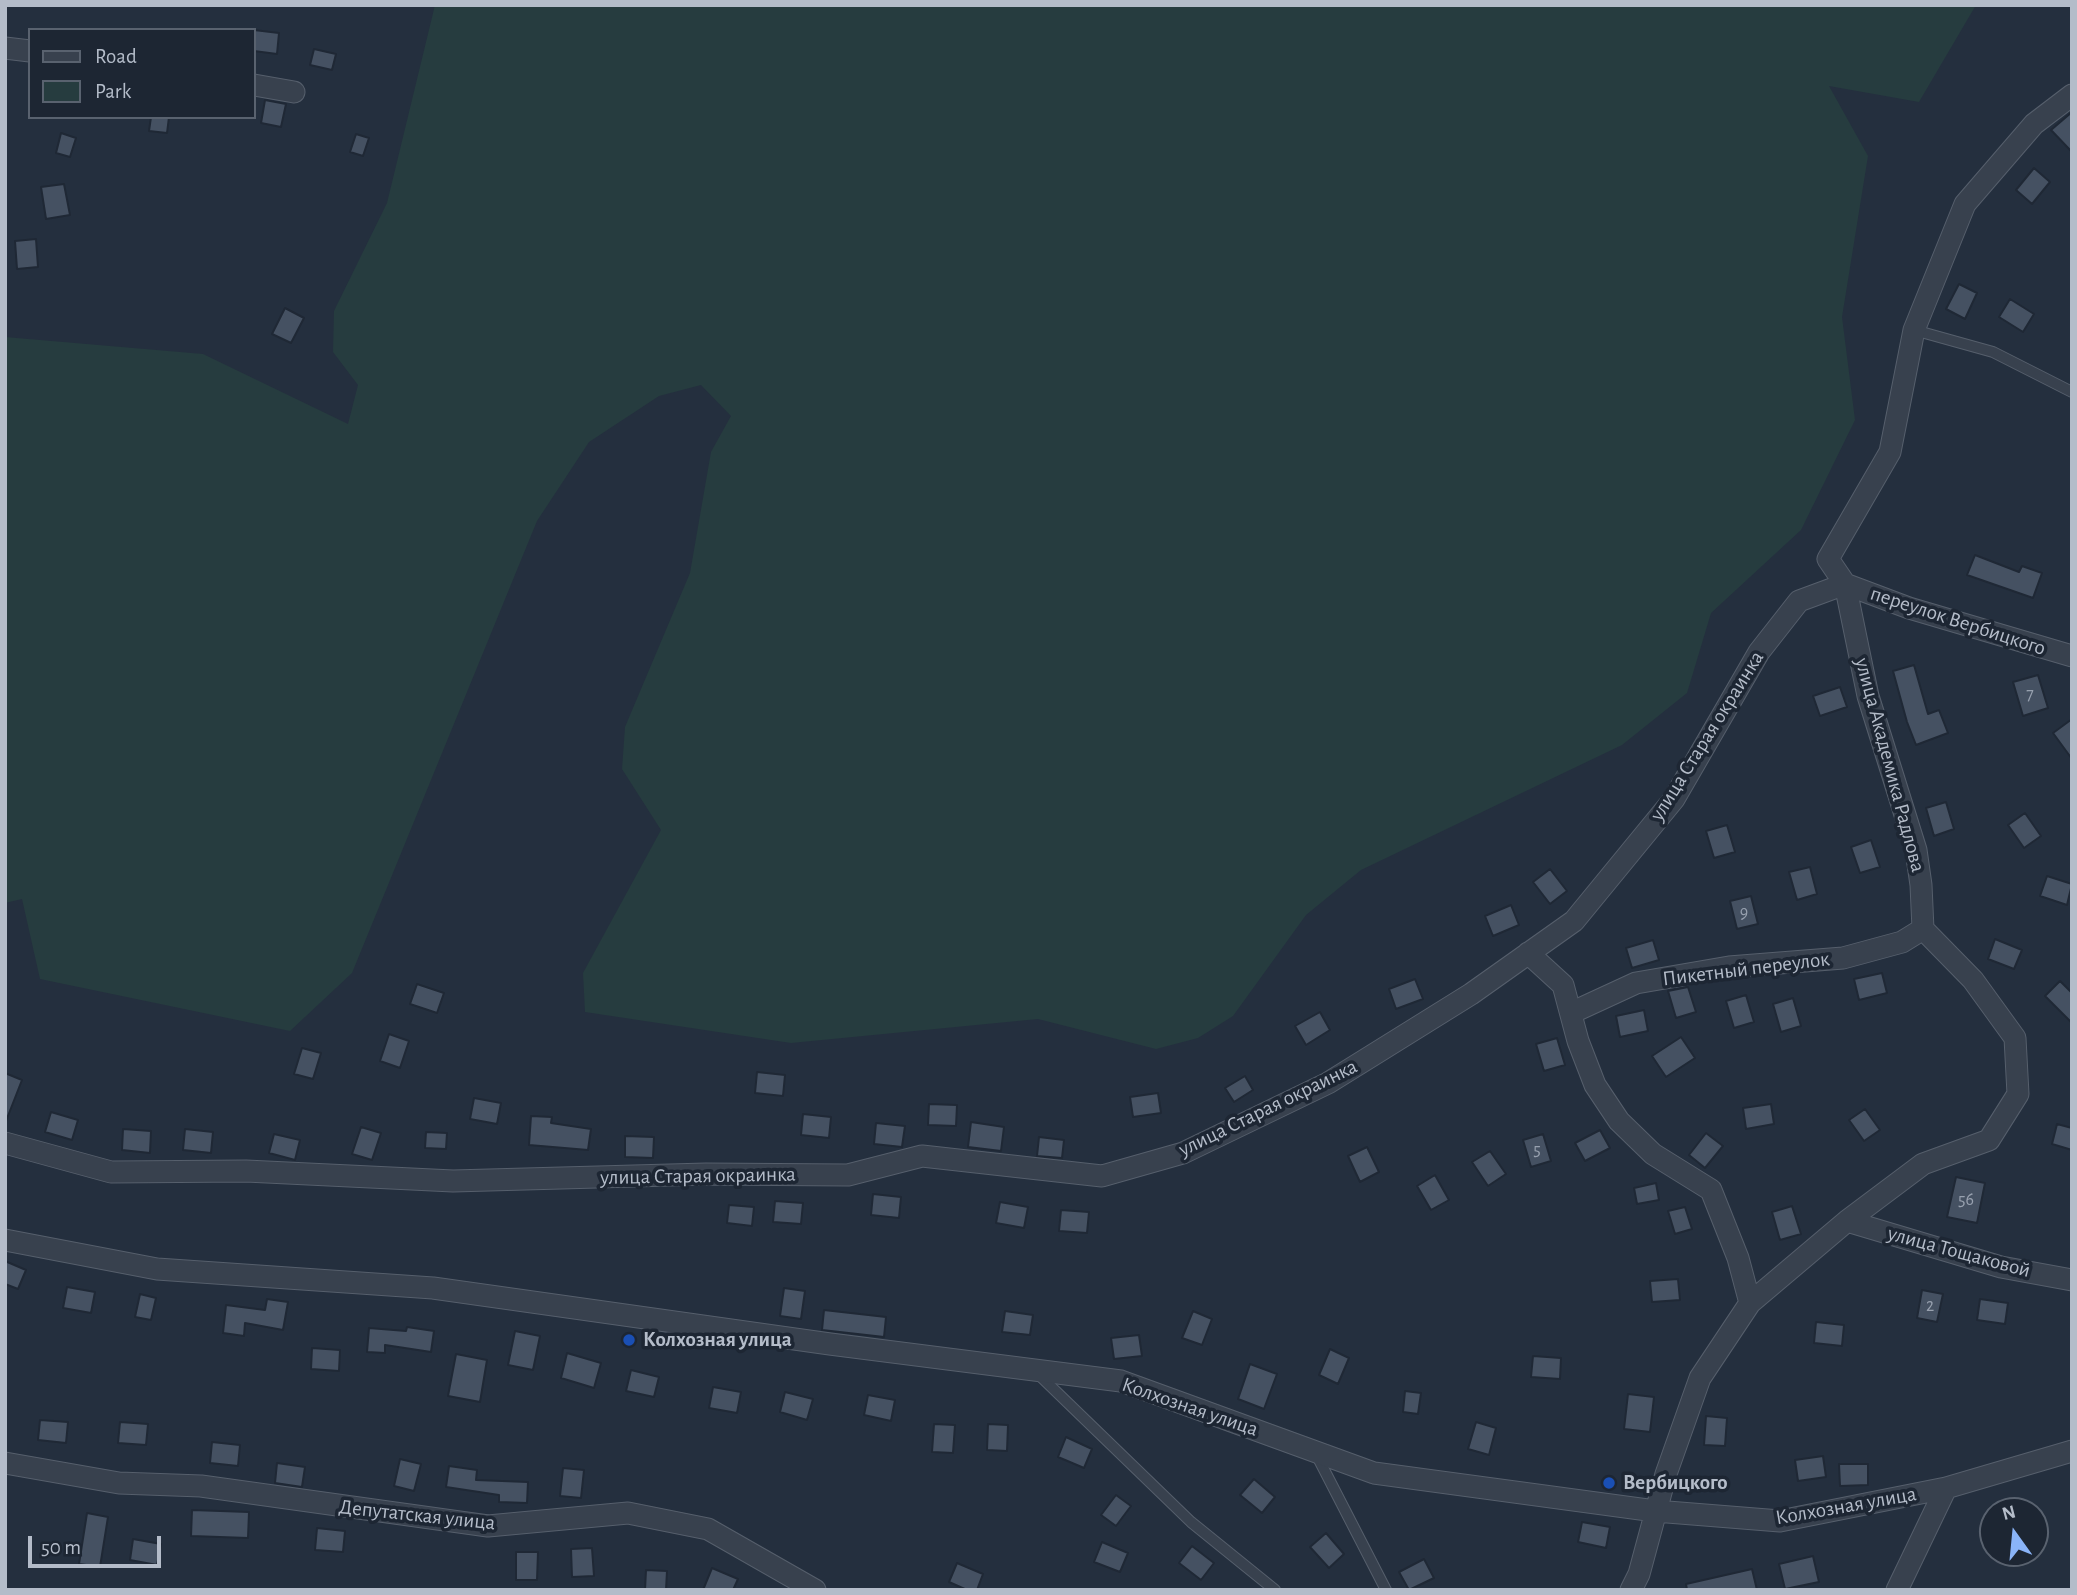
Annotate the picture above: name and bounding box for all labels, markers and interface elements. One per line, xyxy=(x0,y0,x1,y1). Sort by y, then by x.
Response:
legend xyxy=(28,28,256,119)
text: Road xyxy=(95,46,137,67)
text: Park xyxy=(95,81,131,102)
street label: переулок Вербицкого xyxy=(1867,581,2049,661)
street label: улица Старая окраинка xyxy=(1644,646,1770,826)
street label: улица Академика Радлова xyxy=(1849,655,1931,875)
house number: 7 xyxy=(2026,684,2034,706)
house number: 9 xyxy=(1740,902,1748,924)
street label: Пикетный переулок xyxy=(1661,946,1831,992)
street label: улица Старая окраинка xyxy=(1175,1054,1361,1162)
house number: 5 xyxy=(1533,1139,1541,1161)
street label: улица Старая окраинка xyxy=(600,1162,796,1190)
house number: 56 xyxy=(1958,1189,1974,1211)
street label: улица Тощаковой xyxy=(1885,1221,2033,1283)
house number: 2 xyxy=(1926,1295,1934,1317)
place label: Колхозная улица xyxy=(643,1327,792,1353)
marker: Колхозная улица xyxy=(621,1332,637,1348)
street label: Колхозная улица xyxy=(1118,1372,1262,1442)
place label: Вербицкого xyxy=(1623,1470,1728,1496)
marker: Вербицкого xyxy=(1601,1475,1617,1491)
street label: Колхозная улица xyxy=(1774,1481,1918,1531)
street label: Депутатская улица xyxy=(337,1494,497,1536)
north arrow xyxy=(1979,1497,2049,1567)
text: N xyxy=(2000,1502,2018,1524)
scale bar xyxy=(32,1522,164,1566)
text: 50 m xyxy=(41,1537,81,1558)

